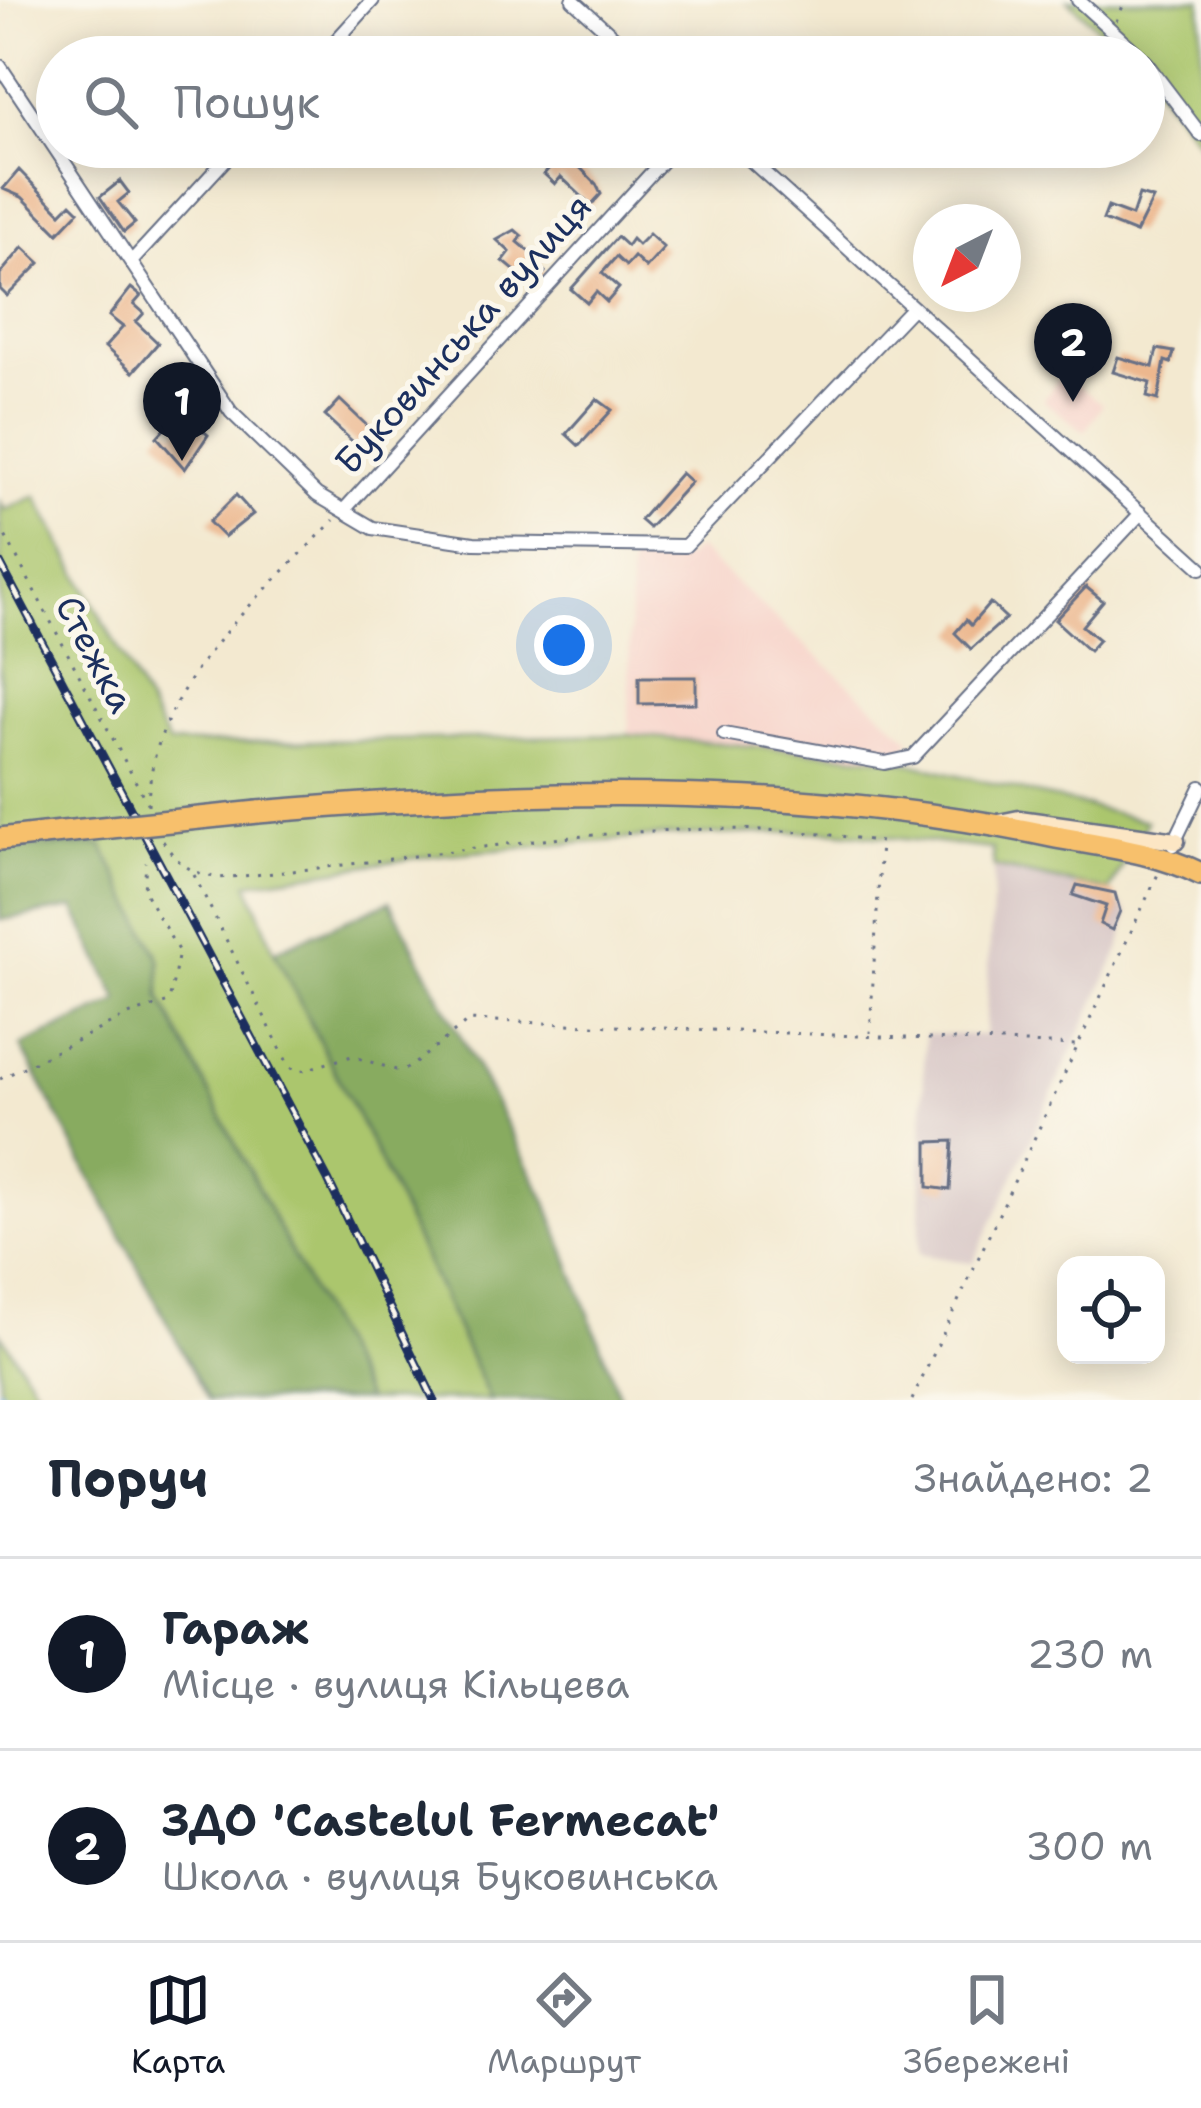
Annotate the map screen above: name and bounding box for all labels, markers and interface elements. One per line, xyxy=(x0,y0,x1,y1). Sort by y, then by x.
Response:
search box xyxy=(36,36,1165,168)
icon: search xyxy=(78,69,144,135)
text: Пошук xyxy=(174,72,320,132)
street label: Буковинська вулиця xyxy=(324,183,602,485)
north arrow xyxy=(913,204,1021,312)
pin: 2 xyxy=(1034,303,1112,402)
pin: 1 xyxy=(143,362,221,461)
street label: Стежка xyxy=(44,587,146,721)
your location xyxy=(534,615,594,675)
map controls xyxy=(1057,1256,1165,1364)
button: locate xyxy=(1057,1256,1165,1364)
text: Поруч xyxy=(48,1444,208,1512)
text: Знайдено: 2 xyxy=(914,1452,1153,1504)
text: Гараж xyxy=(162,1598,309,1658)
text: 1 xyxy=(78,1628,96,1680)
text: 230 m xyxy=(1027,1628,1153,1680)
text: Місце · вулиця Кільцева xyxy=(162,1658,629,1710)
text: ЗДО 'Castelul Fermecat' xyxy=(162,1790,719,1850)
text: 2 xyxy=(73,1820,101,1872)
text: 300 m xyxy=(1025,1820,1153,1872)
text: Школа · вулиця Буковинська xyxy=(162,1850,718,1902)
tab: Карта xyxy=(131,1967,225,2084)
tab: Маршрут xyxy=(487,1967,641,2084)
tab: Збережені xyxy=(903,1967,1070,2084)

